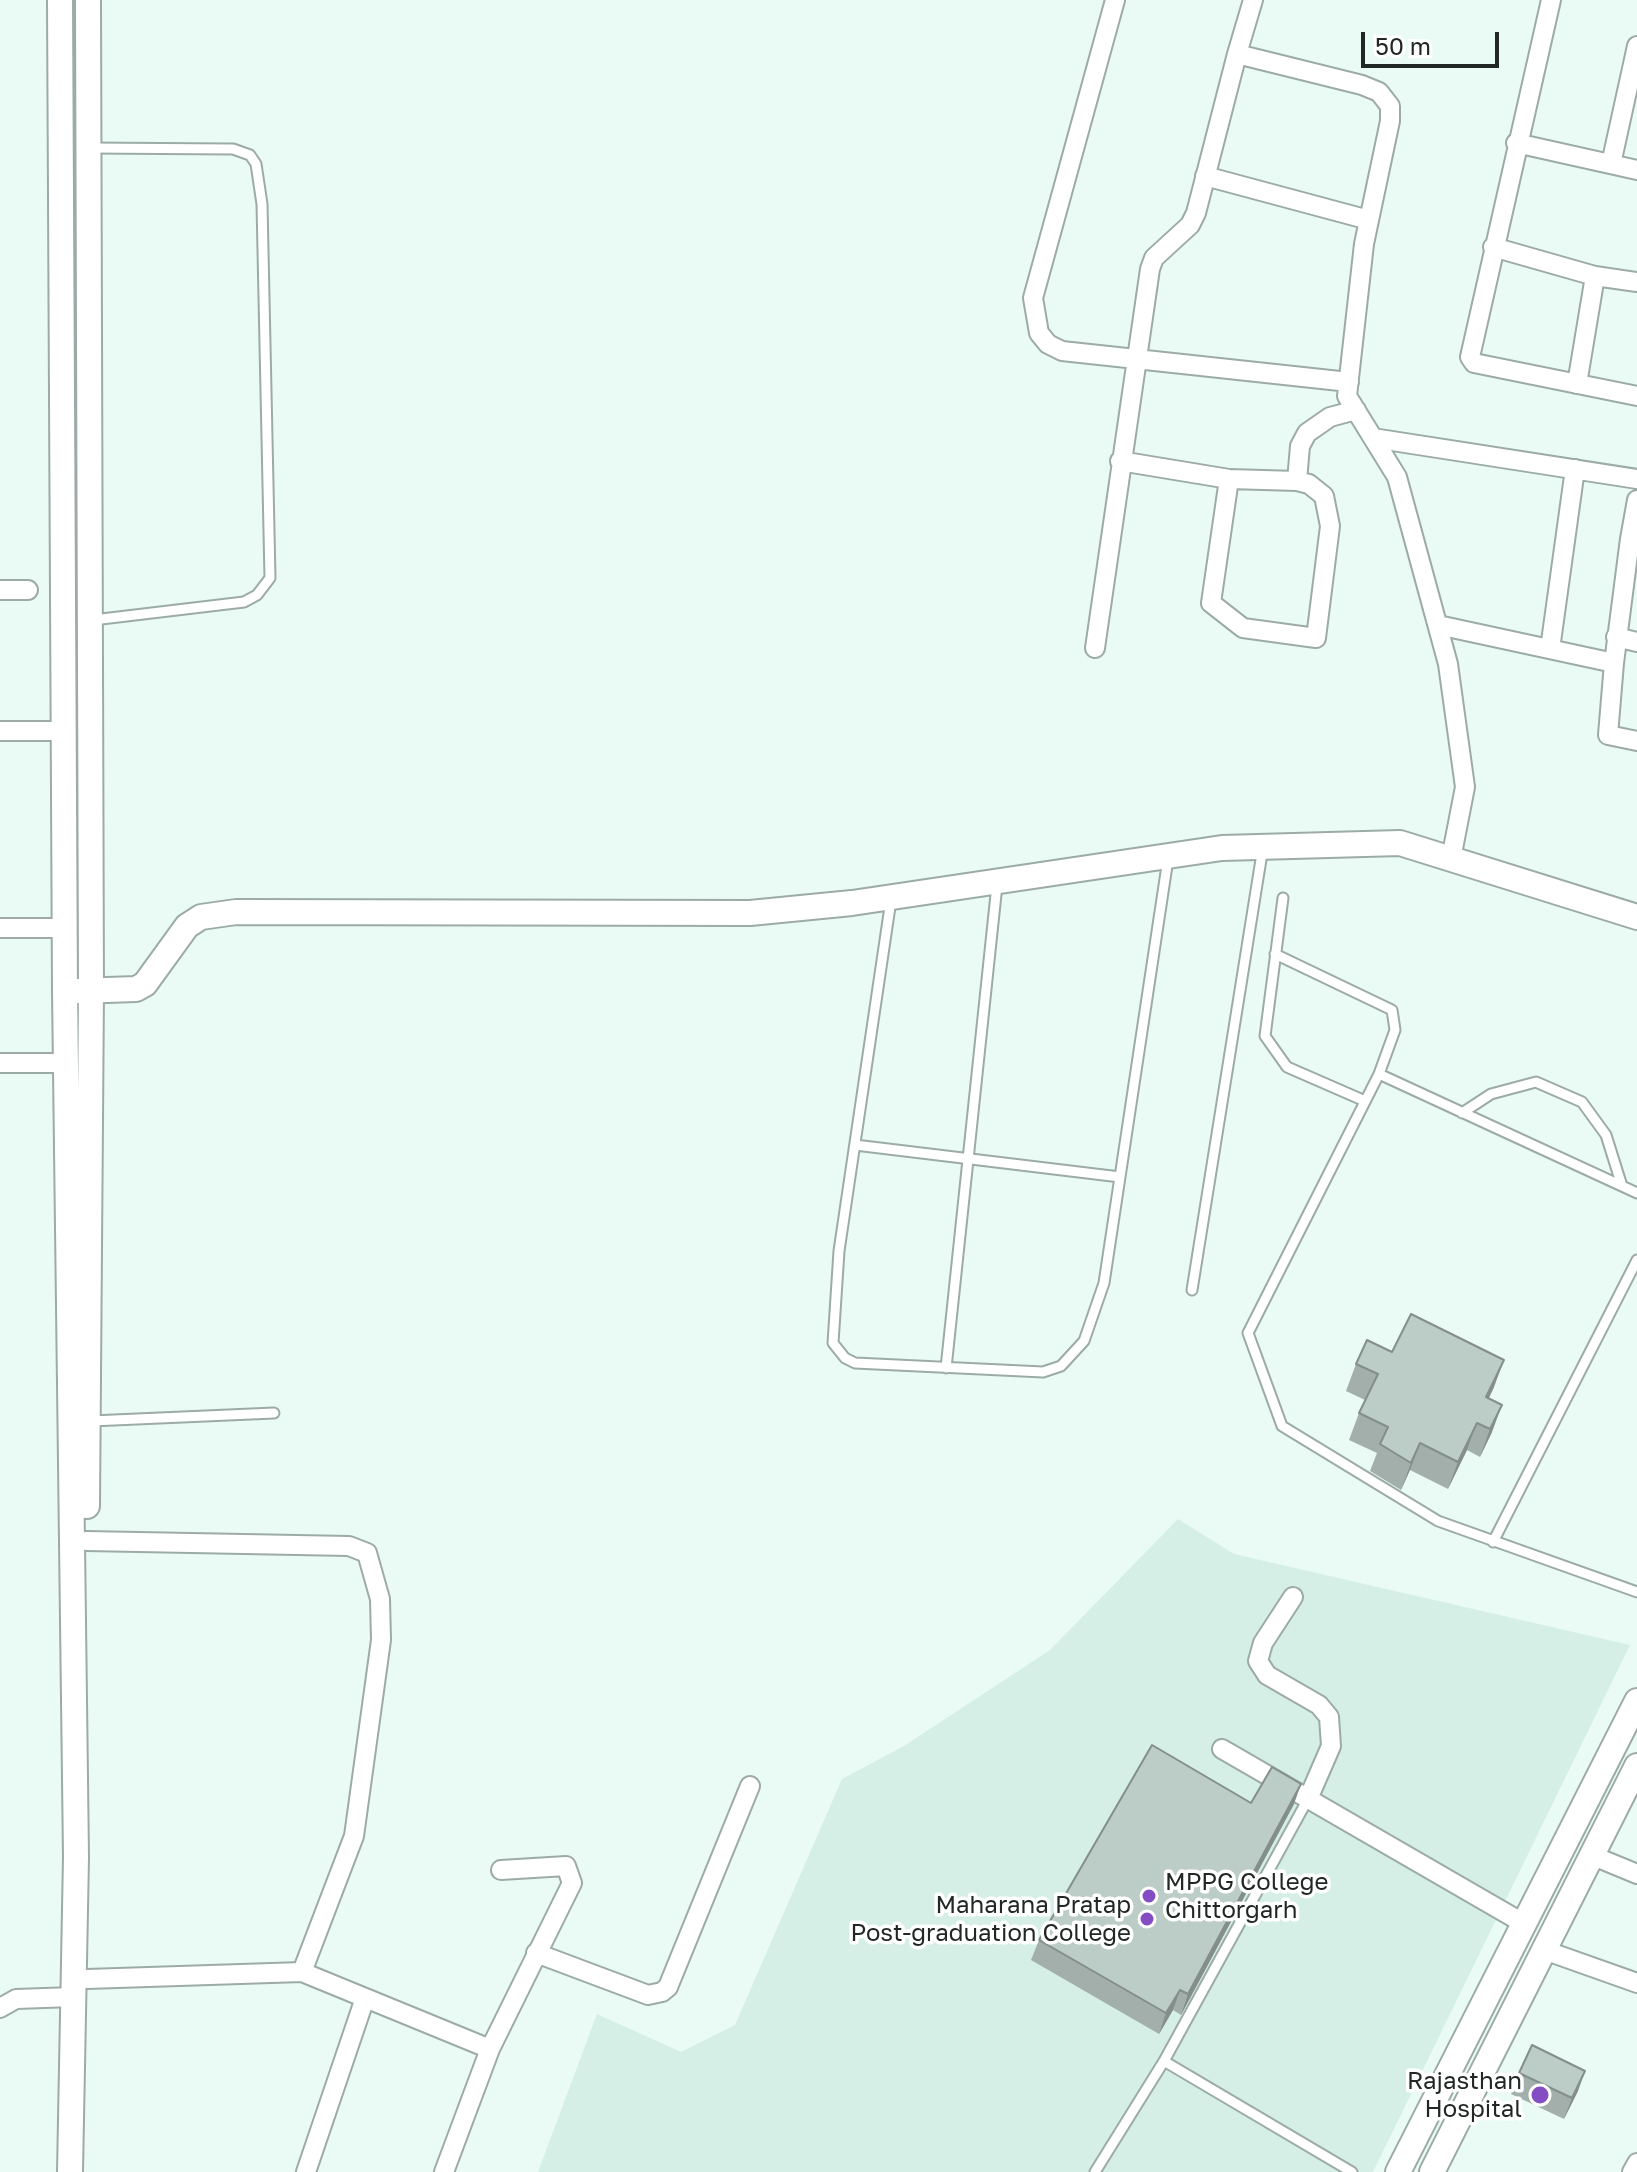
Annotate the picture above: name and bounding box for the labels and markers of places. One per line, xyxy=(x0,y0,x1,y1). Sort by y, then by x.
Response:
place label: MPPG College Chittorgarh xyxy=(1165,1868,1328,1924)
marker: MPPG College Chittorgarh xyxy=(1140,1887,1158,1905)
place label: Maharana Pratap Post-graduation College xyxy=(850,1891,1131,1947)
marker: Maharana Pratap Post-graduation College xyxy=(1138,1910,1156,1928)
place label: Rajasthan Hospital xyxy=(1407,2067,1522,2123)
marker: Rajasthan Hospital xyxy=(1529,2084,1551,2106)

